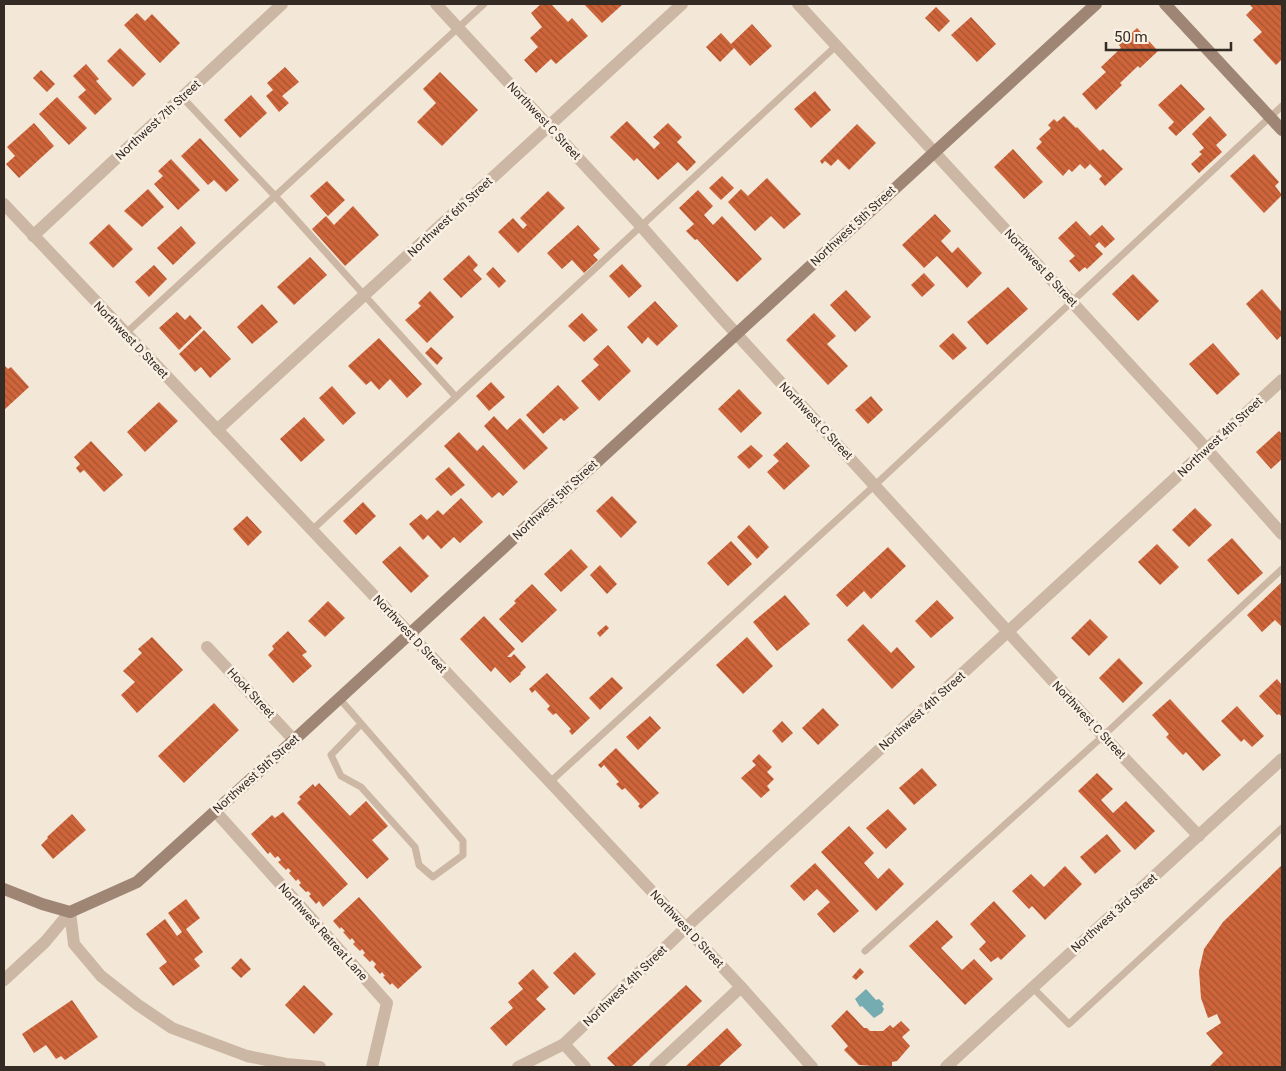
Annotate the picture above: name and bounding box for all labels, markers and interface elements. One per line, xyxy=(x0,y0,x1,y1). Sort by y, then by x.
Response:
scale bar xyxy=(1106,20,1231,52)
text: 50 m xyxy=(1114,28,1148,46)
street label: Northwest 7th Street xyxy=(113,77,203,163)
street label: Northwest C Street xyxy=(504,79,584,163)
street label: Northwest 6th Street xyxy=(405,174,495,260)
street label: Northwest 5th Street xyxy=(808,183,898,269)
street label: Northwest B Street xyxy=(1001,226,1081,310)
street label: Northwest D Street xyxy=(91,299,171,381)
street label: Northwest C Street xyxy=(776,379,856,463)
street label: Northwest 4th Street xyxy=(1175,394,1265,480)
street label: Northwest 5th Street xyxy=(510,457,600,543)
street label: Northwest D Street xyxy=(370,592,450,676)
street label: Hook Street xyxy=(224,665,278,721)
street label: Northwest 4th Street xyxy=(876,669,968,753)
street label: Northwest C Street xyxy=(1049,678,1129,762)
street label: Northwest 5th Street xyxy=(210,732,302,816)
street label: Northwest 3rd Street xyxy=(1068,871,1160,955)
street label: Northwest Retreat Lane xyxy=(276,880,370,984)
street label: Northwest D Street xyxy=(647,887,727,971)
street label: Northwest 4th Street xyxy=(580,942,670,1029)

